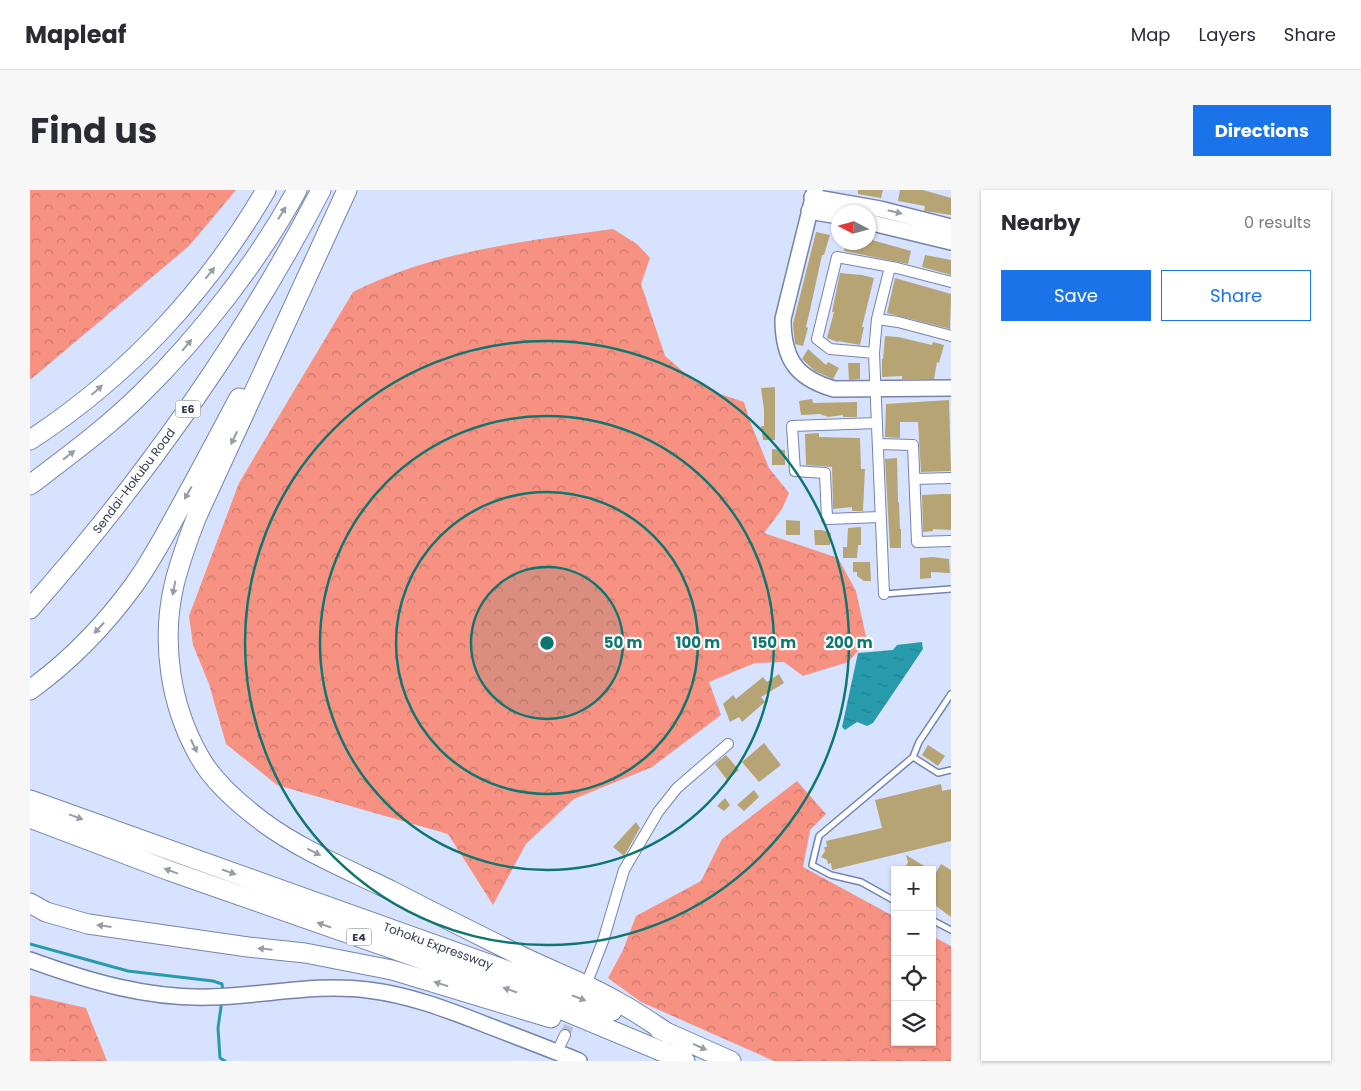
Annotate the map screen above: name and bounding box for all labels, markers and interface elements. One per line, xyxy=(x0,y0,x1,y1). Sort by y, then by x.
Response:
text: Mapleaf xyxy=(25,18,126,51)
text: Map xyxy=(1131,22,1171,47)
text: Layers xyxy=(1199,22,1256,47)
text: Share xyxy=(1284,22,1336,47)
button: Directions xyxy=(1193,105,1331,156)
text: Find us xyxy=(30,106,157,155)
north arrow xyxy=(831,205,876,250)
one-way arrow xyxy=(278,207,287,220)
one-way arrow xyxy=(887,208,902,216)
text: Nearby xyxy=(1001,208,1081,237)
text: 0 results xyxy=(1244,211,1311,234)
one-way arrow xyxy=(204,267,215,280)
button: Save xyxy=(1001,270,1151,321)
button: Share xyxy=(1161,270,1311,321)
one-way arrow xyxy=(181,339,193,351)
one-way arrow xyxy=(91,384,103,396)
road number: E6 xyxy=(176,400,200,418)
street label: Sendai-Hokubu Road xyxy=(88,424,179,537)
one-way arrow xyxy=(229,431,237,445)
one-way arrow xyxy=(62,450,75,461)
one-way arrow xyxy=(184,486,192,501)
one-way arrow xyxy=(170,581,178,596)
one-way arrow xyxy=(93,622,105,634)
text: 50 m xyxy=(604,632,642,653)
text: 100 m xyxy=(676,632,720,653)
text: 150 m xyxy=(752,632,796,653)
text: 200 m xyxy=(825,632,873,653)
centre of rings xyxy=(538,634,556,652)
one-way arrow xyxy=(190,739,198,753)
one-way arrow xyxy=(68,814,83,821)
one-way arrow xyxy=(306,848,321,856)
map controls xyxy=(891,866,936,1046)
button: + xyxy=(891,866,936,911)
one-way arrow xyxy=(163,867,178,874)
one-way arrow xyxy=(221,869,236,876)
button: − xyxy=(891,911,936,956)
street label: Tohoku Expressway xyxy=(381,918,496,973)
one-way arrow xyxy=(316,921,331,929)
one-way arrow xyxy=(96,922,112,930)
road number: E4 xyxy=(346,929,372,946)
one-way arrow xyxy=(257,945,273,953)
button: locate xyxy=(891,956,936,1001)
one-way arrow xyxy=(433,980,448,988)
one-way arrow xyxy=(503,986,518,993)
one-way arrow xyxy=(572,995,586,1003)
button: layers xyxy=(891,1001,936,1046)
one-way arrow xyxy=(693,1044,707,1052)

